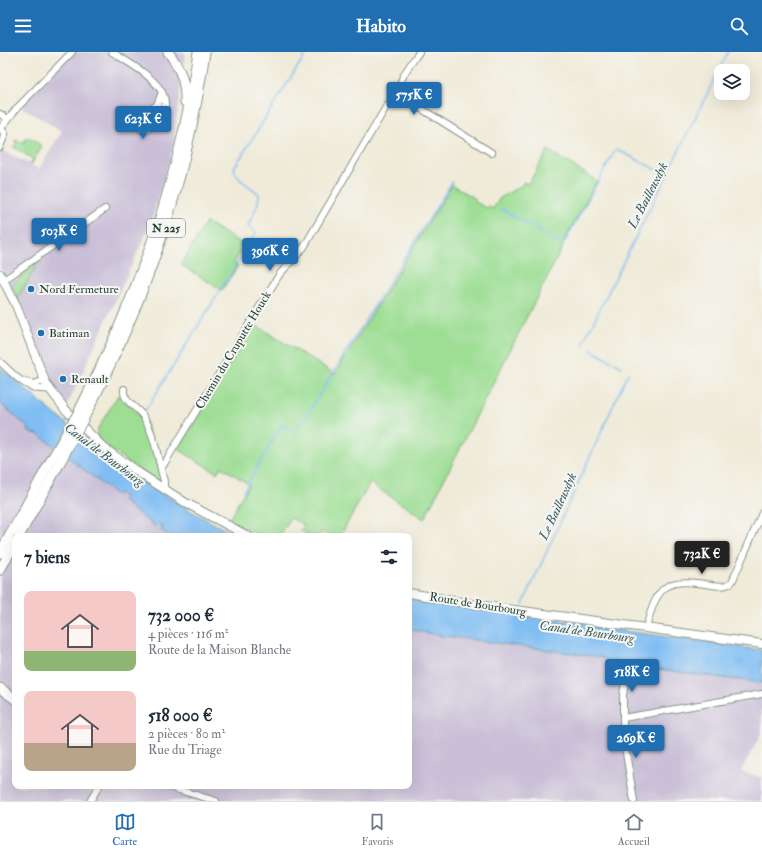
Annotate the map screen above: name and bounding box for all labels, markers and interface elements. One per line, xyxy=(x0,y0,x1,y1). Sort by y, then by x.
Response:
icon: menu xyxy=(12,15,34,37)
text: Habito xyxy=(356,15,406,38)
icon: search xyxy=(728,15,750,37)
map controls xyxy=(714,64,750,100)
button: layers xyxy=(714,64,750,100)
pin: 575K € xyxy=(381,82,447,116)
text: 575K € xyxy=(396,87,432,103)
pin: 623K € xyxy=(110,106,176,140)
text: 623K € xyxy=(124,111,162,127)
water label: Le Bailleuxdyk xyxy=(624,160,671,232)
pin: 503K € xyxy=(26,218,92,252)
road number: N 225 xyxy=(147,219,185,237)
text: 503K € xyxy=(41,223,77,239)
pin: 396K € xyxy=(237,238,303,272)
text: 396K € xyxy=(251,243,289,259)
place label: Nord Fermeture xyxy=(39,282,119,297)
marker: Nord Fermeture xyxy=(26,284,36,294)
street label: Chemin du Cruputte Houck xyxy=(192,288,275,412)
place label: Batiman xyxy=(49,326,89,341)
marker: Batiman xyxy=(36,328,46,338)
place label: Renault xyxy=(71,372,109,387)
marker: Renault xyxy=(58,374,68,384)
water label: Canal de Bourbourg xyxy=(61,420,148,491)
water label: Le Bailleuxdyk xyxy=(535,470,580,543)
pin: 732K € xyxy=(669,541,735,575)
icon: filters xyxy=(378,546,400,568)
text: 732K € xyxy=(684,546,720,562)
text: 7 biens xyxy=(24,547,70,568)
street label: Route de Bourbourg xyxy=(428,589,528,620)
text: 732 000 € xyxy=(148,605,214,626)
icon: home xyxy=(56,607,104,655)
water label: Canal de Bourbourg xyxy=(538,617,636,647)
text: 4 pièces · 116 m² xyxy=(148,626,229,642)
text: Route de la Maison Blanche xyxy=(148,642,291,658)
pin: 518K € xyxy=(599,659,665,693)
text: 518K € xyxy=(614,664,650,680)
text: 518 000 € xyxy=(148,705,213,726)
icon: home xyxy=(56,707,104,755)
pin: 269K € xyxy=(603,725,669,759)
text: 2 pièces · 80 m² xyxy=(148,726,225,742)
text: 269K € xyxy=(616,730,656,746)
text: Rue du Triage xyxy=(148,742,222,758)
tab: Carte xyxy=(112,811,137,848)
tab: Favoris xyxy=(362,811,393,848)
tab: Accueil xyxy=(618,811,650,848)

